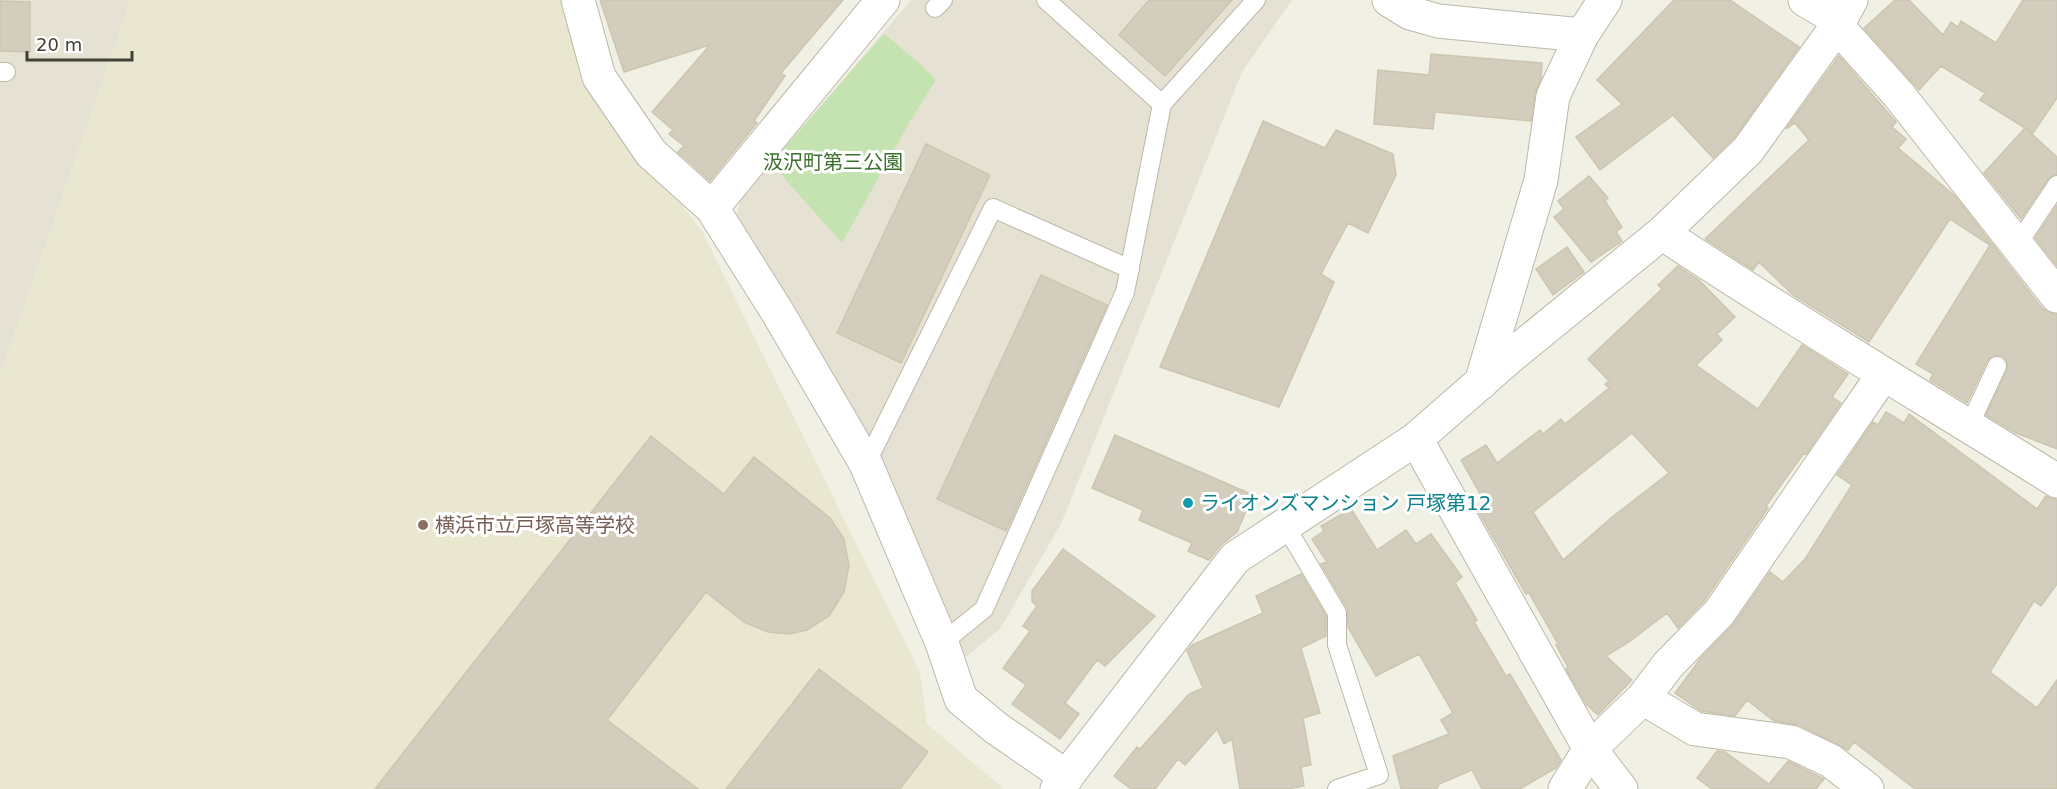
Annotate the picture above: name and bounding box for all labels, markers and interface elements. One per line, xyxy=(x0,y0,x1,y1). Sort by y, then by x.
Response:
scale bar xyxy=(27,24,132,62)
text: 20 m xyxy=(36,34,82,55)
park label: 汲沢町第三公園 xyxy=(763,150,903,174)
place label: ライオンズマンション 戸塚第12 xyxy=(1200,491,1491,515)
marker: ライオンズマンション 戸塚第12 xyxy=(1181,496,1195,510)
place label: 横浜市立戸塚高等学校 xyxy=(435,513,635,537)
marker: 横浜市立戸塚高等学校 xyxy=(416,518,430,532)

